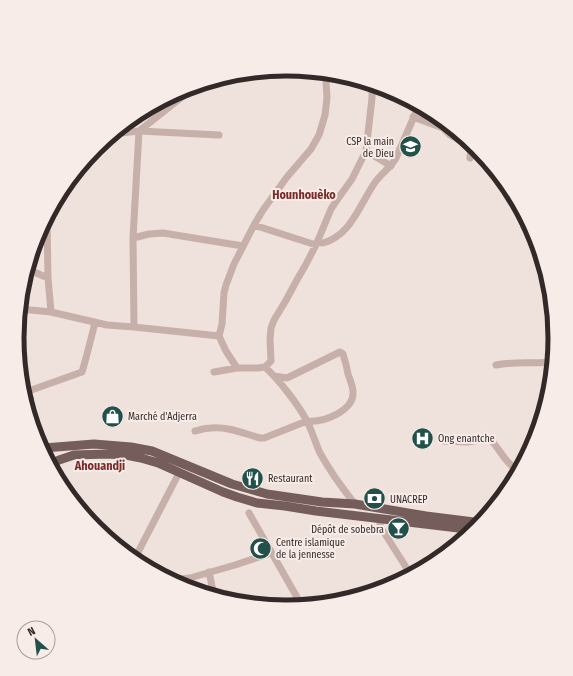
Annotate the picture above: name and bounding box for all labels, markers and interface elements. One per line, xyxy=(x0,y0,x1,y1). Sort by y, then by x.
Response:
school or university icon: CSP la main de Dieu xyxy=(397,134,423,160)
place label: CSP la main de Dieu xyxy=(346,136,394,160)
district label: Hounhouèko xyxy=(272,188,336,202)
shop icon: Marché d'Adjerra xyxy=(100,403,126,429)
place label: Marché d'Adjerra xyxy=(128,411,197,423)
hospital icon: Ong enantche xyxy=(409,425,435,451)
place label: Ong enantche xyxy=(438,433,495,445)
district label: Ahouandji xyxy=(74,459,125,473)
restaurant icon: Restaurant xyxy=(240,465,266,491)
place label: Restaurant xyxy=(268,473,313,485)
bank icon: UNACREP xyxy=(362,486,388,512)
place label: UNACREP xyxy=(390,494,428,506)
bar icon: Dépôt de sobebra xyxy=(386,516,412,542)
place label: Dépôt de sobebra xyxy=(311,524,384,536)
mosque icon: Centre islamique de la jennesse xyxy=(247,535,273,561)
place label: Centre islamique de la jennesse xyxy=(276,537,345,561)
north arrow xyxy=(16,620,56,660)
text: N xyxy=(26,624,38,639)

